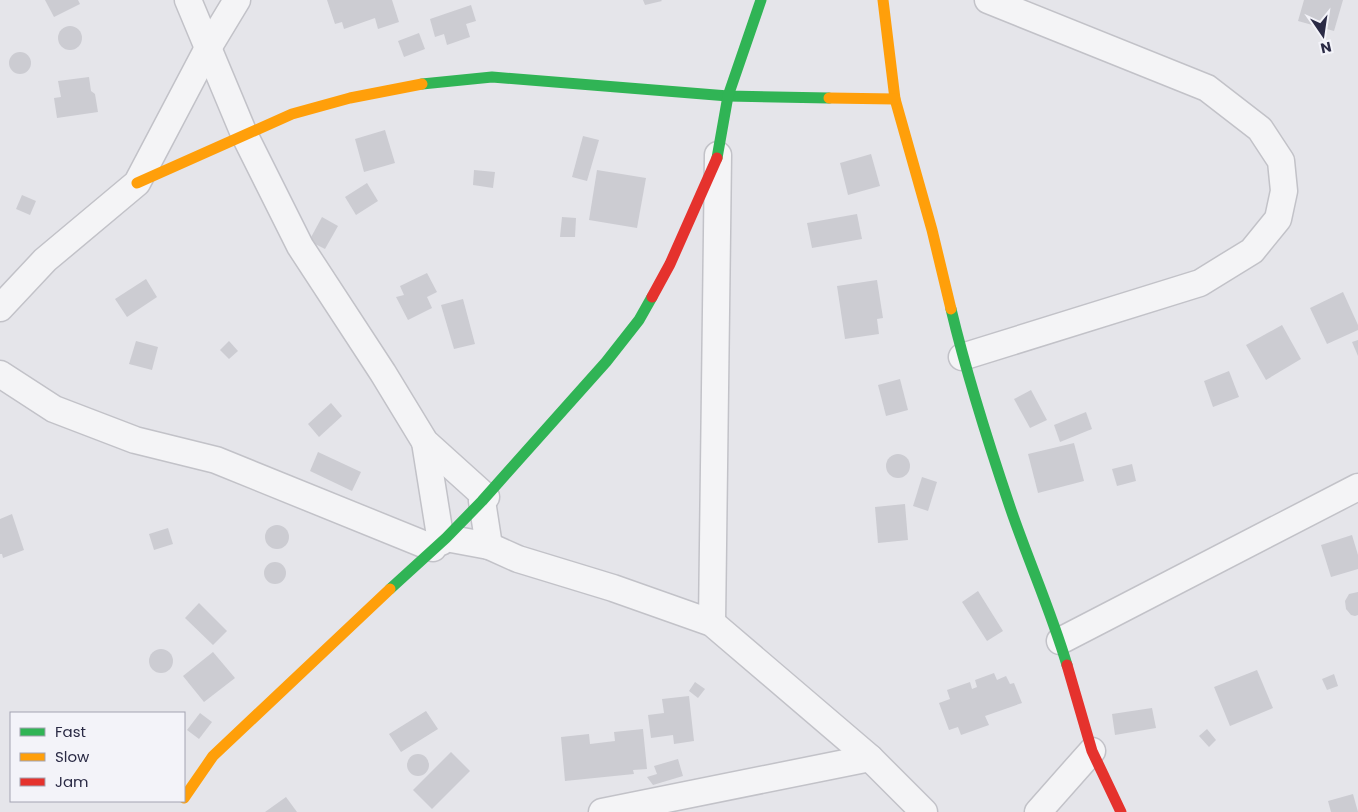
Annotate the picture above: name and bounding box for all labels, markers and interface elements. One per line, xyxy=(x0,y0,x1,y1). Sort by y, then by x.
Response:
north arrow xyxy=(1298,10,1348,60)
text: N xyxy=(1319,37,1333,59)
legend xyxy=(10,712,185,802)
text: Fast xyxy=(55,721,86,742)
text: Slow xyxy=(55,746,90,767)
text: Jam xyxy=(55,771,89,792)

